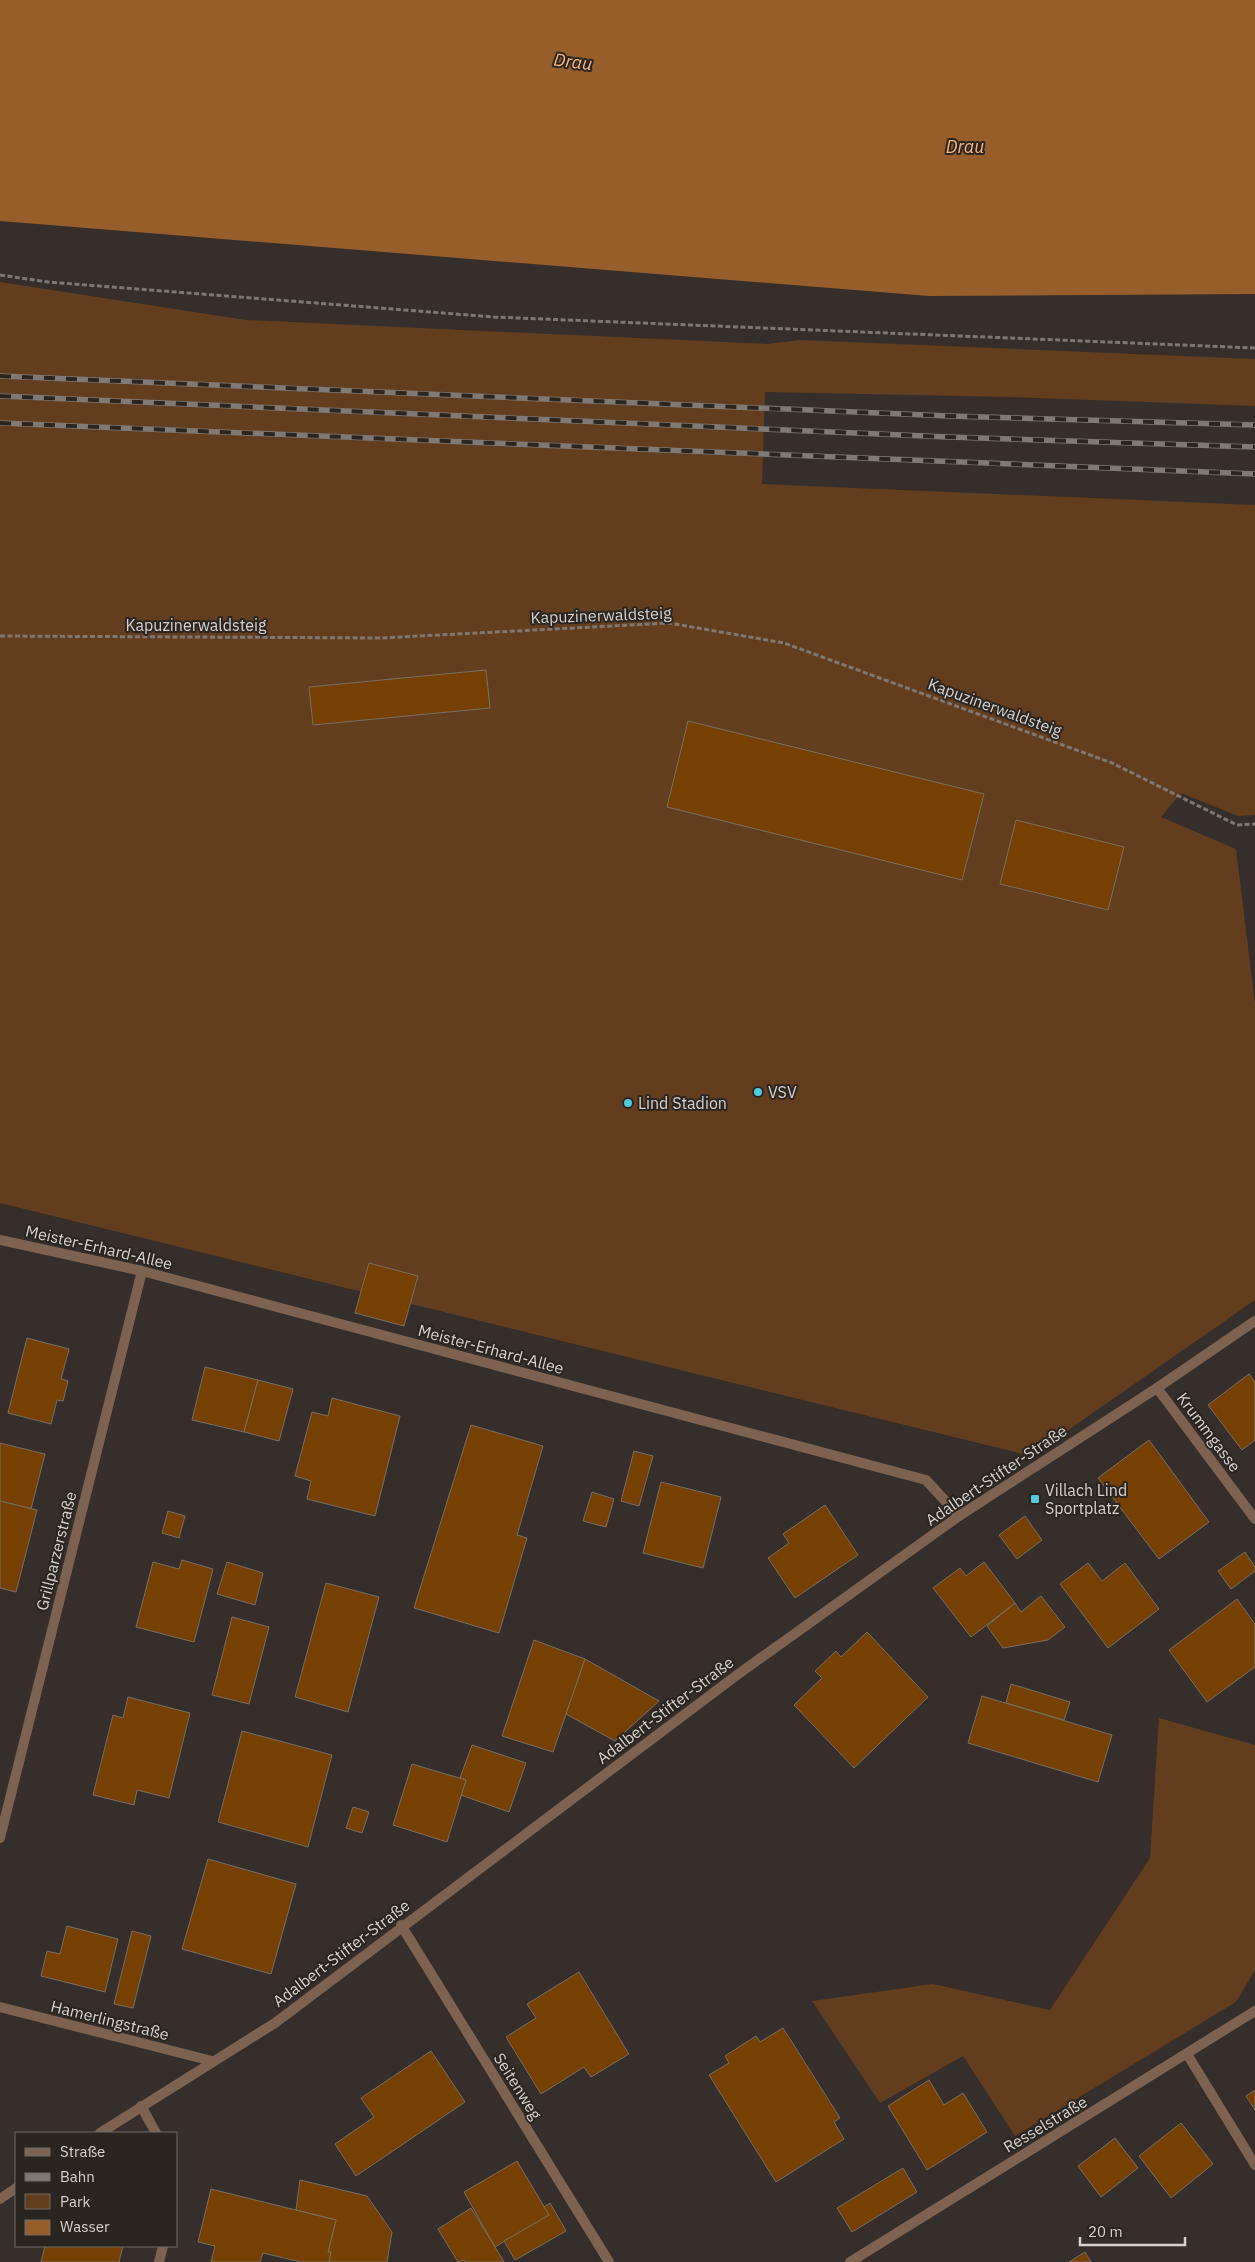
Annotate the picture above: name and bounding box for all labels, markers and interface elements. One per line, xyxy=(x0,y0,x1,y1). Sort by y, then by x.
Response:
water label: Drau xyxy=(552,48,594,75)
water label: Drau xyxy=(946,135,984,158)
street label: Kapuzinerwaldsteig xyxy=(530,603,672,627)
street label: Kapuzinerwaldsteig xyxy=(126,615,267,635)
street label: Kapuzinerwaldsteig xyxy=(925,674,1065,741)
place label: VSV xyxy=(768,1082,797,1102)
marker: VSV xyxy=(752,1086,764,1098)
place label: Lind Stadion xyxy=(638,1093,727,1113)
marker: Lind Stadion xyxy=(622,1097,634,1109)
street label: Meister-Erhard-Allee xyxy=(24,1220,175,1274)
street label: Meister-Erhard-Allee xyxy=(416,1320,566,1378)
street label: Krummgasse xyxy=(1173,1388,1245,1476)
street label: Adalbert-Stifter-Straße xyxy=(922,1420,1071,1530)
place label: Villach Lind Sportplatz xyxy=(1045,1480,1127,1518)
street label: Grillparzerstraße xyxy=(32,1489,81,1613)
marker: Villach Lind Sportplatz xyxy=(1029,1493,1041,1505)
street label: Adalbert-Stifter-Straße xyxy=(593,1652,738,1768)
street label: Adalbert-Stifter-Straße xyxy=(269,1895,414,2011)
street label: Hamerlingstraße xyxy=(49,1996,171,2044)
street label: Seitenweg xyxy=(490,2049,547,2124)
street label: Resselstraße xyxy=(1000,2091,1091,2157)
legend xyxy=(15,2132,178,2247)
text: Straße xyxy=(60,2142,105,2161)
text: Bahn xyxy=(60,2167,95,2186)
text: Park xyxy=(60,2192,90,2211)
scale bar xyxy=(1080,2214,1185,2246)
text: Wasser xyxy=(60,2217,110,2236)
text: 20 m xyxy=(1088,2222,1123,2241)

